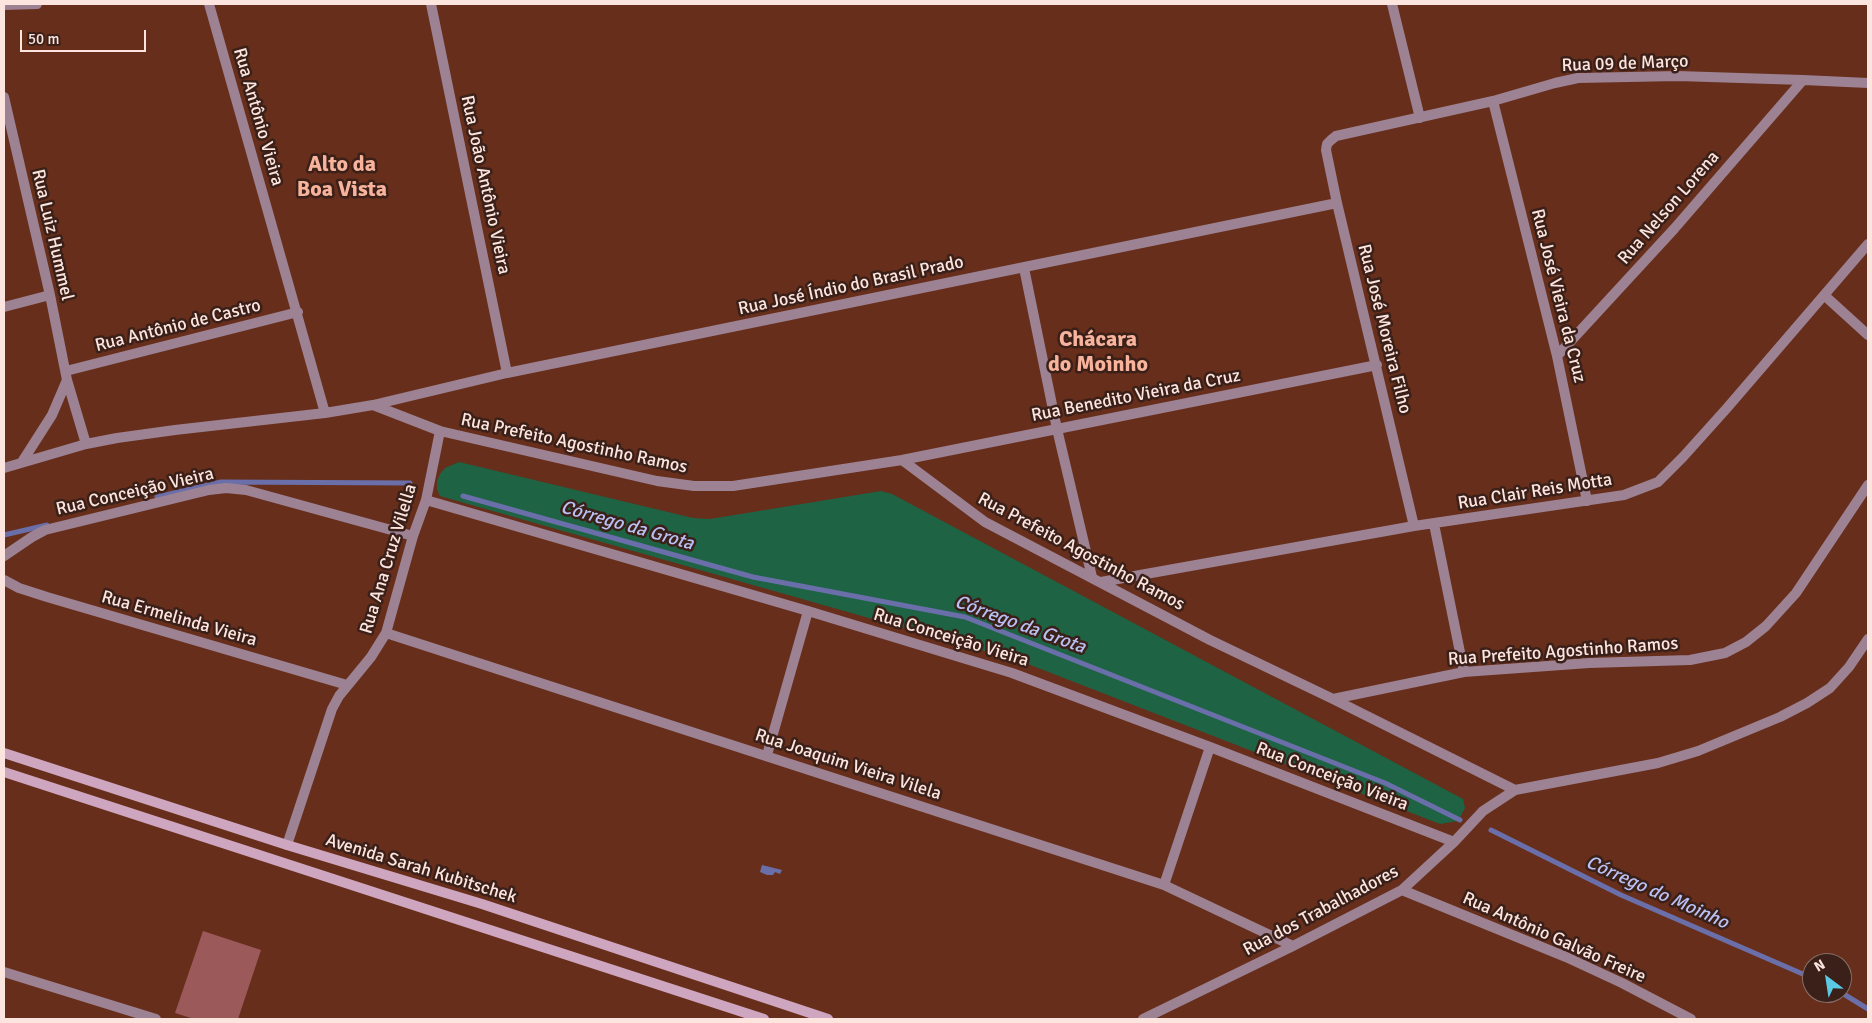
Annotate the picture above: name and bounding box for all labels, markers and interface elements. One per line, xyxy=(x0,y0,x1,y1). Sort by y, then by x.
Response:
scale bar xyxy=(22,20,149,52)
text: 50 m xyxy=(28,30,59,48)
street label: Rua Antônio Vieira xyxy=(228,46,288,188)
street label: Rua 09 de Março xyxy=(1561,51,1689,77)
street label: Rua João Antônio Vieira xyxy=(455,94,515,276)
street label: Rua Nelson Lorena xyxy=(1614,147,1724,269)
district label: Alto da Boa Vista xyxy=(297,152,387,204)
street label: Rua Luiz Hummel xyxy=(26,167,78,303)
street label: Rua José Vieira da Cruz xyxy=(1526,207,1590,385)
street label: Rua José Moreira Filho xyxy=(1352,242,1416,416)
street label: Rua José Índio do Brasil Prado xyxy=(736,252,966,320)
street label: Rua Antônio de Castro xyxy=(93,295,263,357)
district label: Chácara do Moinho xyxy=(1048,327,1148,378)
street label: Rua Benedito Vieira da Cruz xyxy=(1030,365,1242,427)
street label: Rua Prefeito Agostinho Ramos xyxy=(459,409,689,479)
street label: Rua Conceição Vieira xyxy=(54,463,216,521)
street label: Rua Clair Reis Motta xyxy=(1456,469,1614,515)
street label: Rua Ana Cruz Vilella xyxy=(356,481,422,637)
street label: Rua Prefeito Agostinho Ramos xyxy=(974,488,1188,616)
water label: Córrego da Grota xyxy=(558,496,696,556)
street label: Rua Ermelinda Vieira xyxy=(99,586,259,652)
water label: Córrego da Grota xyxy=(952,591,1088,659)
street label: Rua Conceição Vieira xyxy=(871,604,1031,672)
street label: Rua Prefeito Agostinho Ramos xyxy=(1447,633,1679,671)
street label: Rua Joaquim Vieira Vilela xyxy=(752,725,944,805)
street label: Rua Conceição Vieira xyxy=(1253,738,1411,816)
street label: Avenida Sarah Kubitschek xyxy=(323,830,519,908)
water label: Córrego do Moinho xyxy=(1582,851,1732,935)
street label: Rua dos Trabalhadores xyxy=(1240,861,1402,961)
street label: Rua Antônio Galvão Freire xyxy=(1459,888,1649,988)
north arrow xyxy=(1802,953,1852,1003)
text: N xyxy=(1811,956,1828,975)

